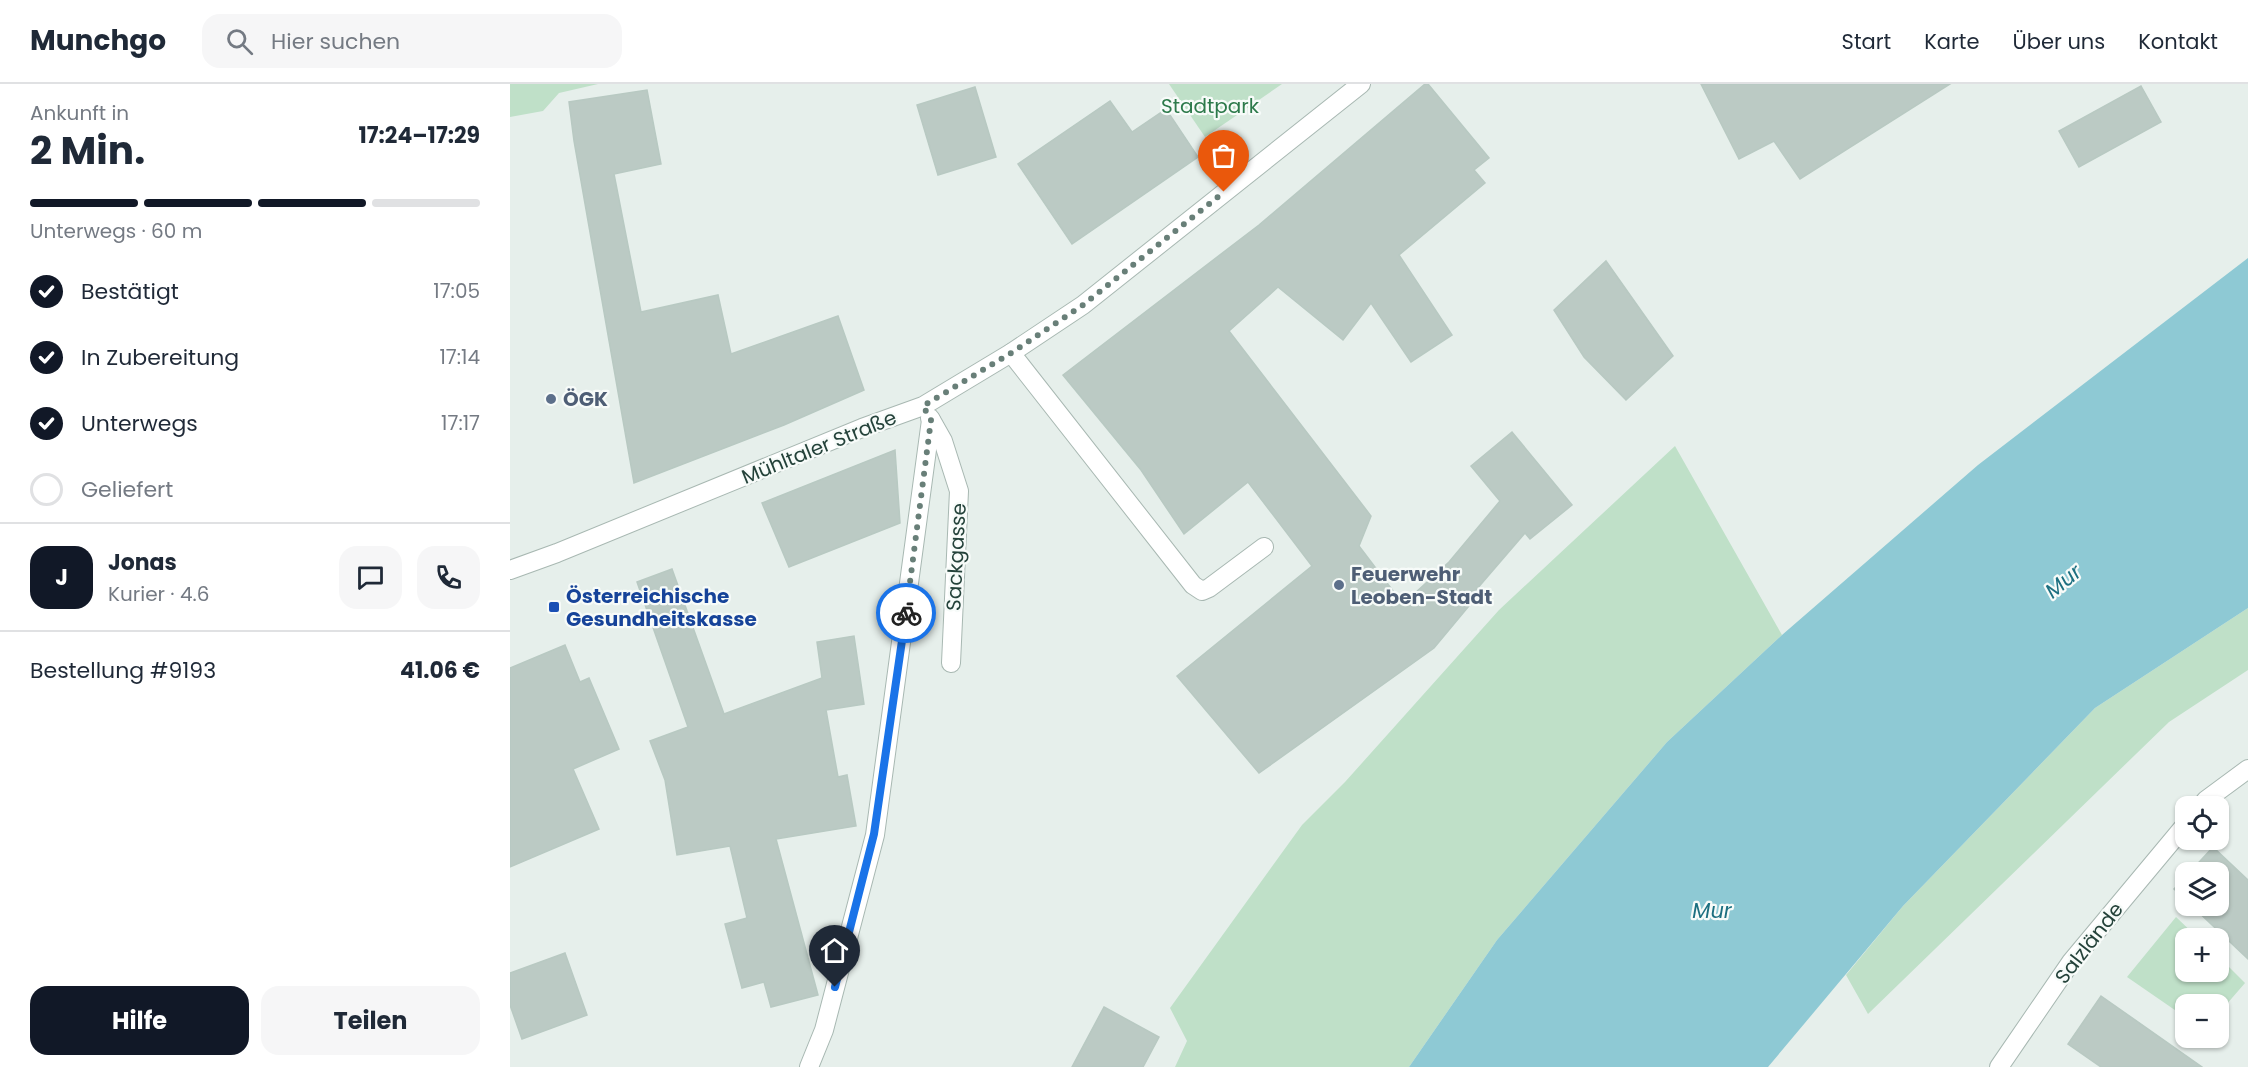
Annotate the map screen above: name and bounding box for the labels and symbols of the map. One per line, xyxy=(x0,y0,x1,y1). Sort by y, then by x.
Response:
park label: Stadtpark xyxy=(1161,92,1260,120)
pin xyxy=(1198,130,1249,192)
place label: ÖGK xyxy=(563,385,608,413)
marker: ÖGK xyxy=(544,392,558,406)
street label: Mühltaler Straße xyxy=(737,403,901,491)
street label: Sackgasse xyxy=(939,502,973,612)
water label: Mur xyxy=(2039,557,2088,605)
place label: Feuerwehr Leoben-Stadt xyxy=(1351,560,1492,611)
marker: Feuerwehr Leoben-Stadt xyxy=(1332,578,1346,592)
place label: Österreichische Gesundheitskasse xyxy=(566,582,757,633)
courier xyxy=(876,583,936,643)
marker: Österreichische Gesundheitskasse xyxy=(547,600,561,614)
water label: Mur xyxy=(1692,896,1733,925)
street label: Salzlände xyxy=(2048,896,2130,990)
pin xyxy=(809,925,860,987)

